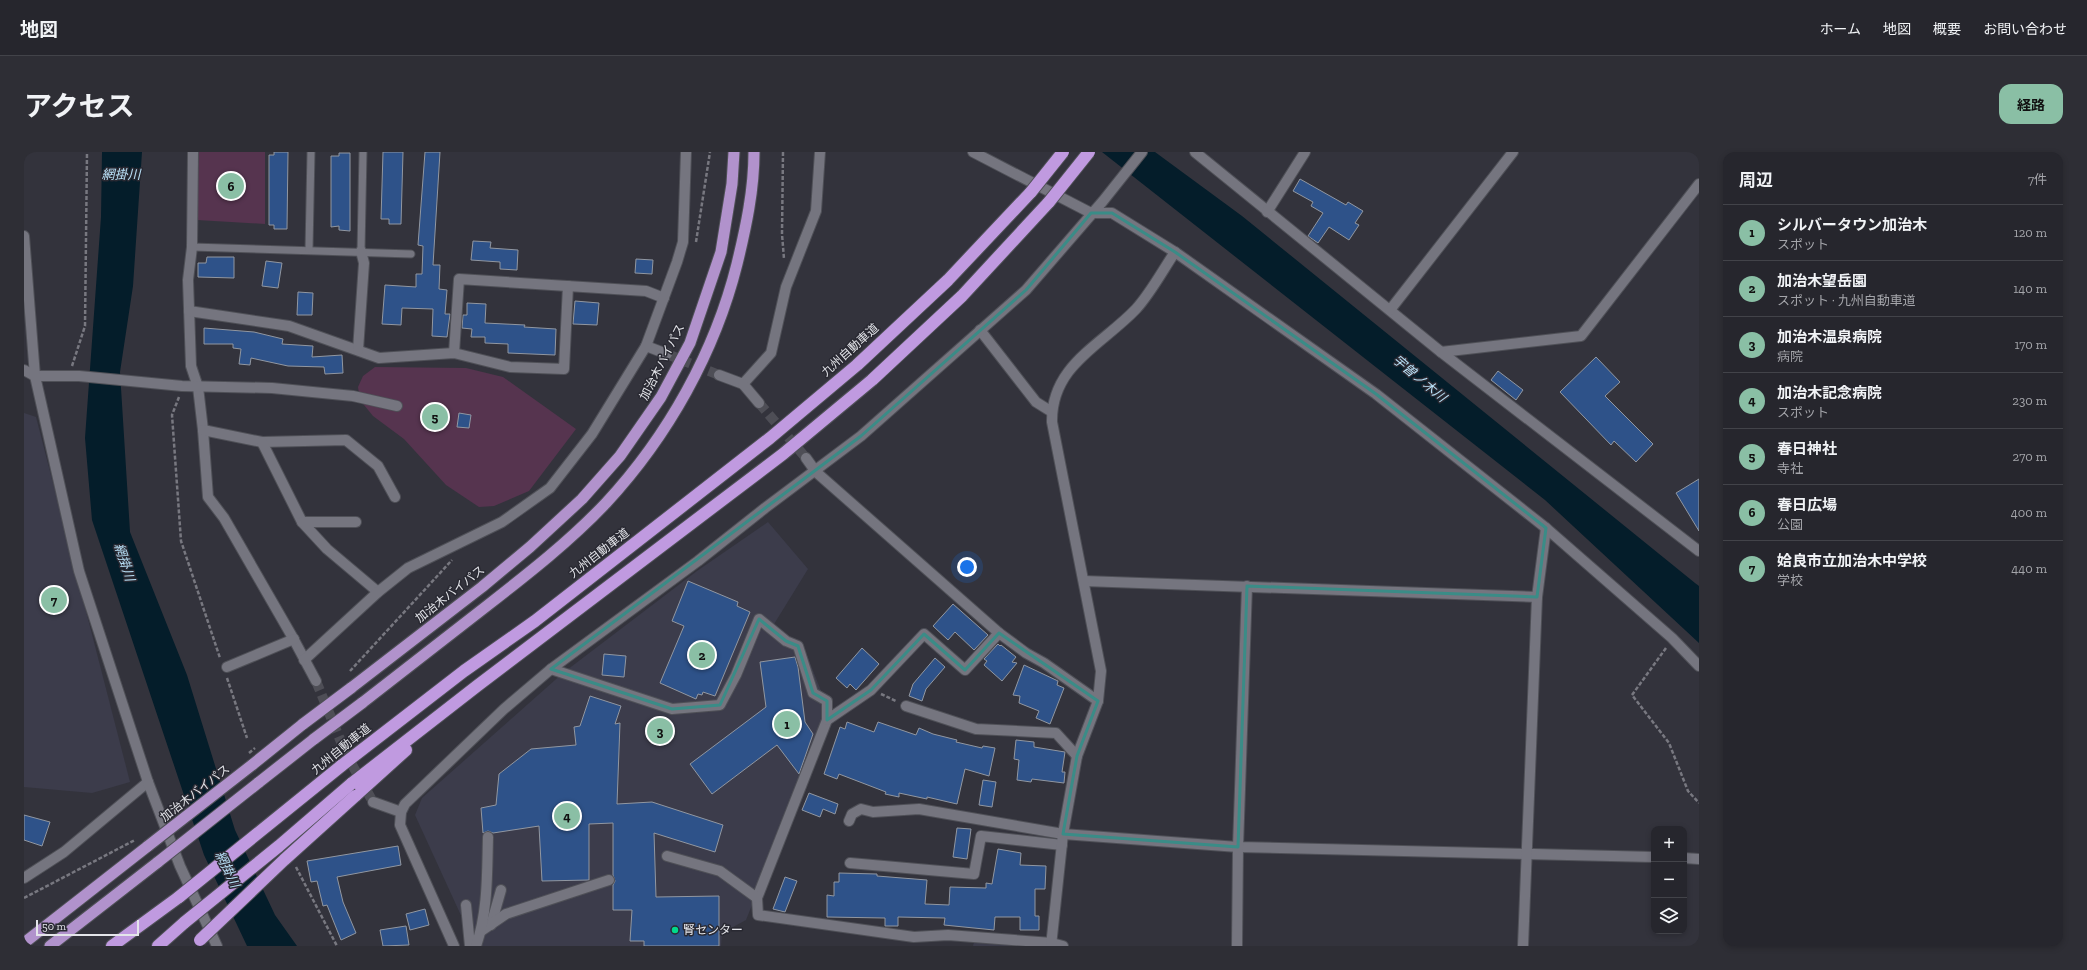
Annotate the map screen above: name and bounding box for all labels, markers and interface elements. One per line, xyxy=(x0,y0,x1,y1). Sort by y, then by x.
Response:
text: 地図 xyxy=(20,18,58,41)
text: ホーム xyxy=(1819,21,1861,38)
text: 地図 xyxy=(1883,21,1911,38)
text: 概要 xyxy=(1933,21,1961,38)
text: お問い合わせ xyxy=(1983,21,2067,38)
button: 経路 xyxy=(1999,84,2063,124)
text: アクセス xyxy=(24,90,135,123)
water label: 網掛川 xyxy=(101,167,142,182)
text: 周辺 xyxy=(1739,170,1773,190)
pin: 6 xyxy=(218,171,244,201)
text: 7件 xyxy=(2028,172,2047,187)
text: シルバータウン加治木 xyxy=(1777,216,1927,234)
text: 1 xyxy=(1749,225,1755,240)
text: 120 m xyxy=(2014,225,2047,240)
text: スポット xyxy=(1777,237,1829,252)
text: 加治木望岳園 xyxy=(1777,272,1867,290)
text: 2 xyxy=(1749,281,1755,296)
text: 140 m xyxy=(2013,281,2047,296)
text: スポット · 九州自動車道 xyxy=(1777,293,1916,308)
street label: 九州自動車道 xyxy=(819,321,881,379)
street label: 加治木バイパス xyxy=(637,322,687,402)
text: 加治木温泉病院 xyxy=(1777,328,1882,346)
text: 3 xyxy=(1749,337,1755,352)
text: 170 m xyxy=(2014,337,2047,352)
text: 病院 xyxy=(1777,349,1803,364)
water label: 宇曽ノ木川 xyxy=(1390,352,1451,406)
text: 加治木記念病院 xyxy=(1777,384,1882,402)
text: 4 xyxy=(1748,393,1756,408)
text: 230 m xyxy=(2012,393,2047,408)
pin: 5 xyxy=(422,402,448,432)
text: スポット xyxy=(1777,405,1829,420)
text: 春日神社 xyxy=(1777,440,1837,458)
text: 5 xyxy=(1749,449,1755,464)
text: 270 m xyxy=(2013,449,2047,464)
text: 寺社 xyxy=(1777,461,1803,476)
text: 春日広場 xyxy=(1777,496,1837,514)
text: 6 xyxy=(1749,505,1755,520)
text: 400 m xyxy=(2011,505,2047,520)
text: 公園 xyxy=(1777,517,1803,532)
street label: 九州自動車道 xyxy=(566,525,632,581)
water label: 網掛川 xyxy=(111,541,138,585)
text: 姶良市立加治木中学校 xyxy=(1777,552,1927,570)
your location xyxy=(957,557,977,577)
text: 7 xyxy=(1749,561,1755,576)
text: 440 m xyxy=(2011,561,2047,576)
street label: 加治木バイパス xyxy=(413,563,487,625)
text: 学校 xyxy=(1777,573,1803,588)
pin: 7 xyxy=(41,585,67,615)
pin: 2 xyxy=(689,640,715,670)
pin: 1 xyxy=(774,709,800,739)
pin: 3 xyxy=(647,716,673,746)
street label: 九州自動車道 xyxy=(309,721,373,777)
street label: 加治木バイパス xyxy=(158,762,232,824)
pin: 4 xyxy=(554,801,580,831)
map controls xyxy=(1651,826,1687,934)
button: + xyxy=(1651,826,1687,862)
water label: 網掛川 xyxy=(212,848,244,892)
button: − xyxy=(1651,862,1687,898)
button: layers xyxy=(1651,898,1687,934)
scale bar xyxy=(36,918,139,937)
text: 50 m xyxy=(42,920,66,933)
place label: 腎センター xyxy=(683,923,743,937)
marker: 腎センター xyxy=(670,925,680,935)

